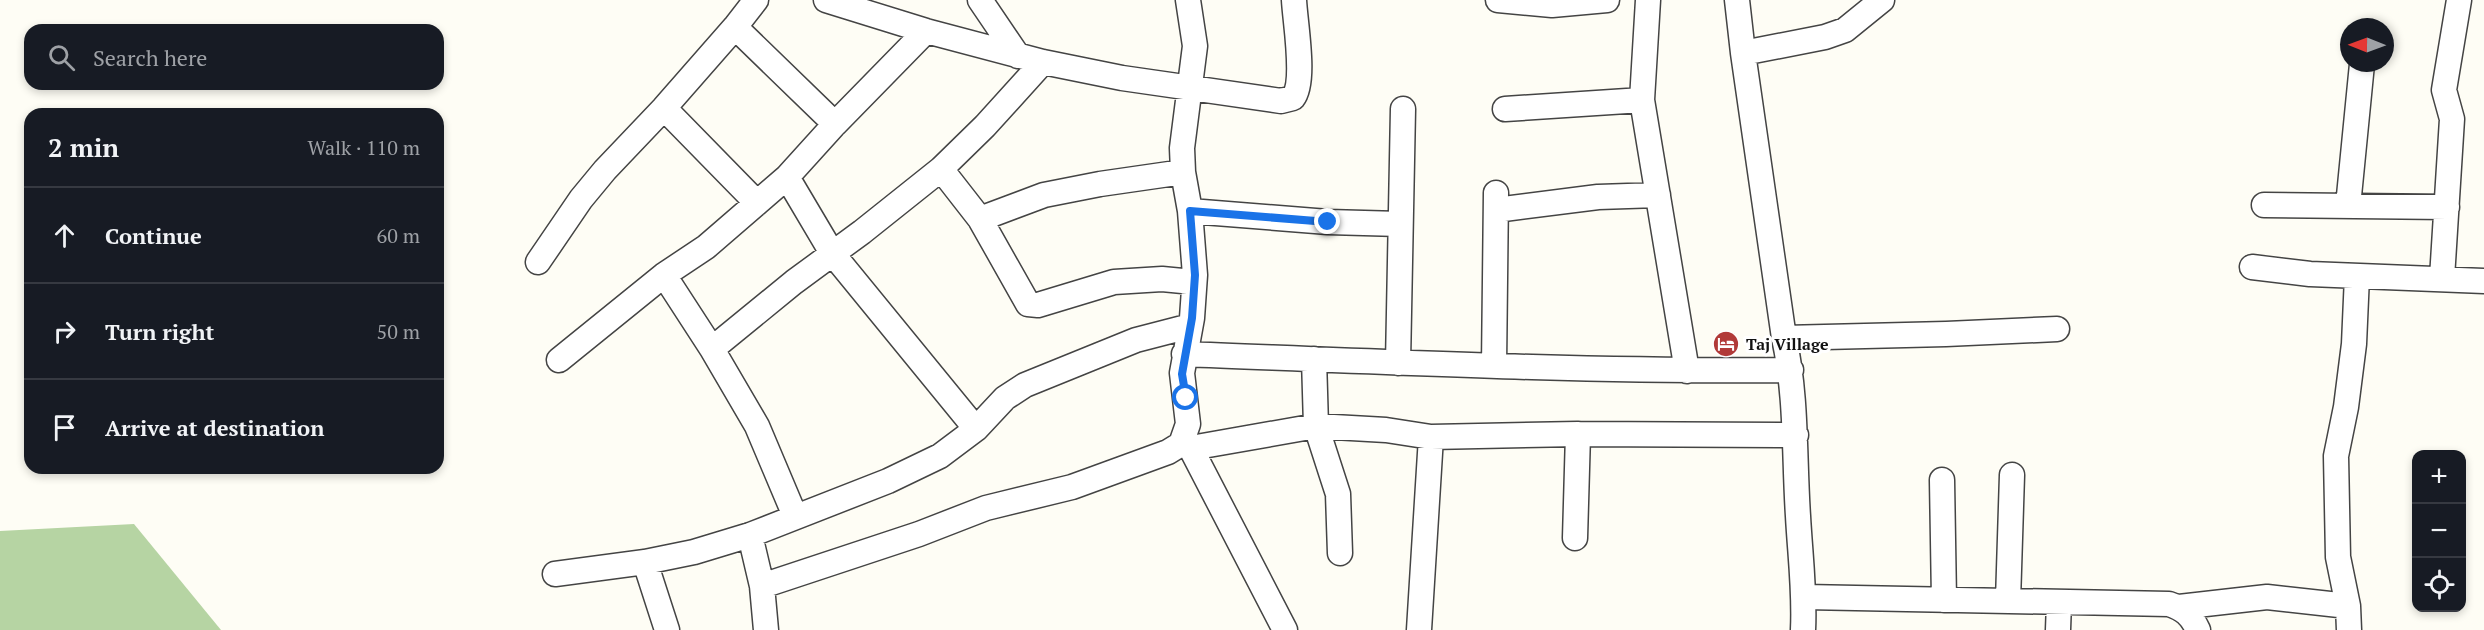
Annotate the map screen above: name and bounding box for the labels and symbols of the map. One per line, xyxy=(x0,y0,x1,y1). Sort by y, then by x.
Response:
north arrow xyxy=(2340,18,2394,72)
route end xyxy=(1314,208,1340,234)
hotel icon: Taj Village xyxy=(1711,329,1741,359)
place label: Taj Village xyxy=(1746,333,1829,355)
route start xyxy=(1172,384,1198,410)

